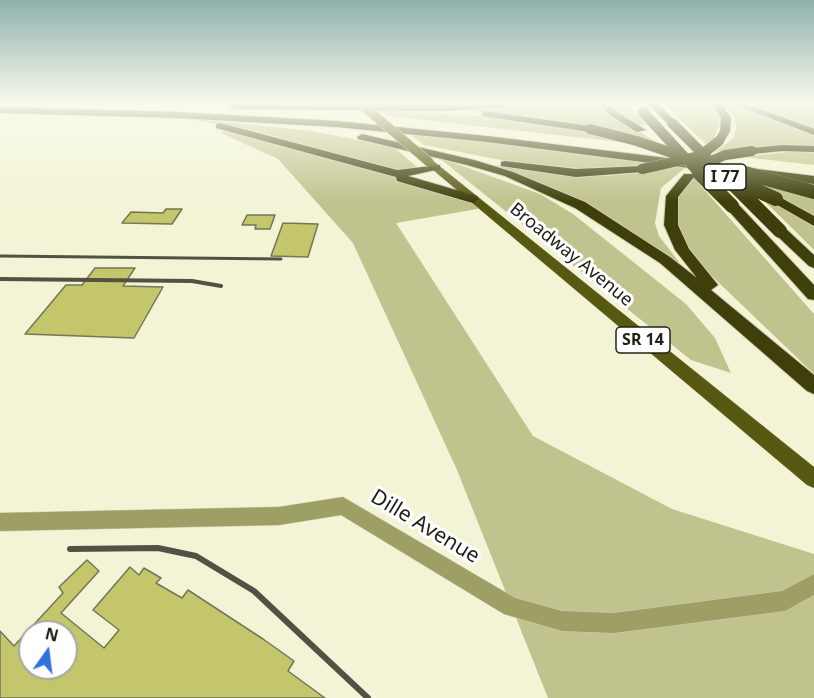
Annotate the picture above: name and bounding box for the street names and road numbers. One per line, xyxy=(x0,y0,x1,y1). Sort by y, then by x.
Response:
road number: I 77 xyxy=(704,164,746,190)
street label: Broadway Avenue xyxy=(505,199,637,311)
road number: SR 14 xyxy=(616,327,670,353)
street label: Dille Avenue xyxy=(366,485,484,569)

